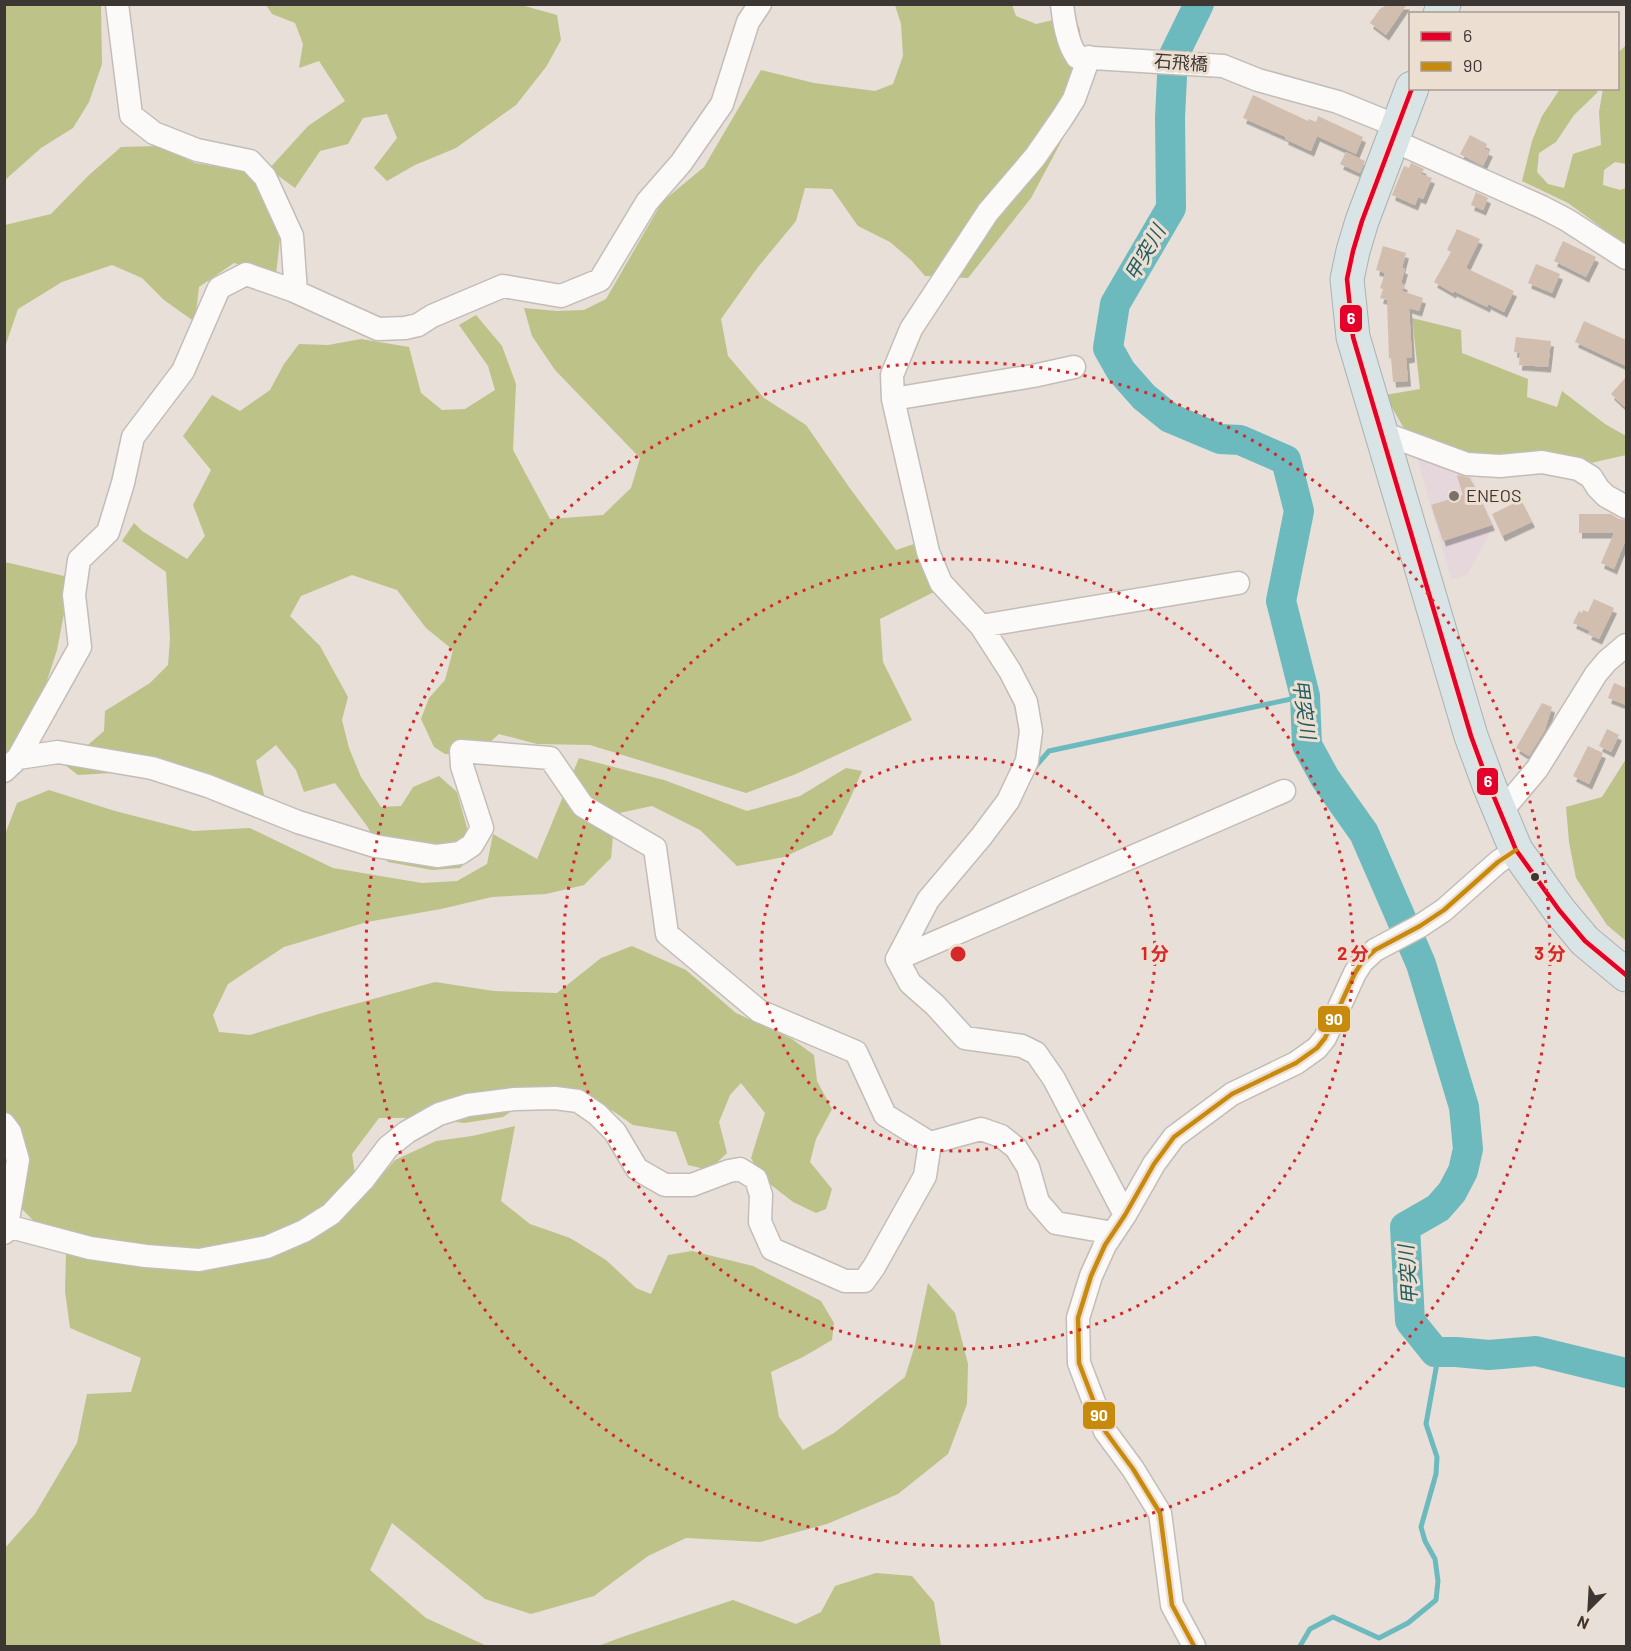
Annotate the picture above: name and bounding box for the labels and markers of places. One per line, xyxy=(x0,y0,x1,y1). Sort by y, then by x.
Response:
place label: ENEOS xyxy=(1466,484,1521,506)
marker: ENEOS xyxy=(1447,489,1461,503)
unlabelled marker xyxy=(1529,871,1541,883)
centre of rings xyxy=(948,944,968,964)

